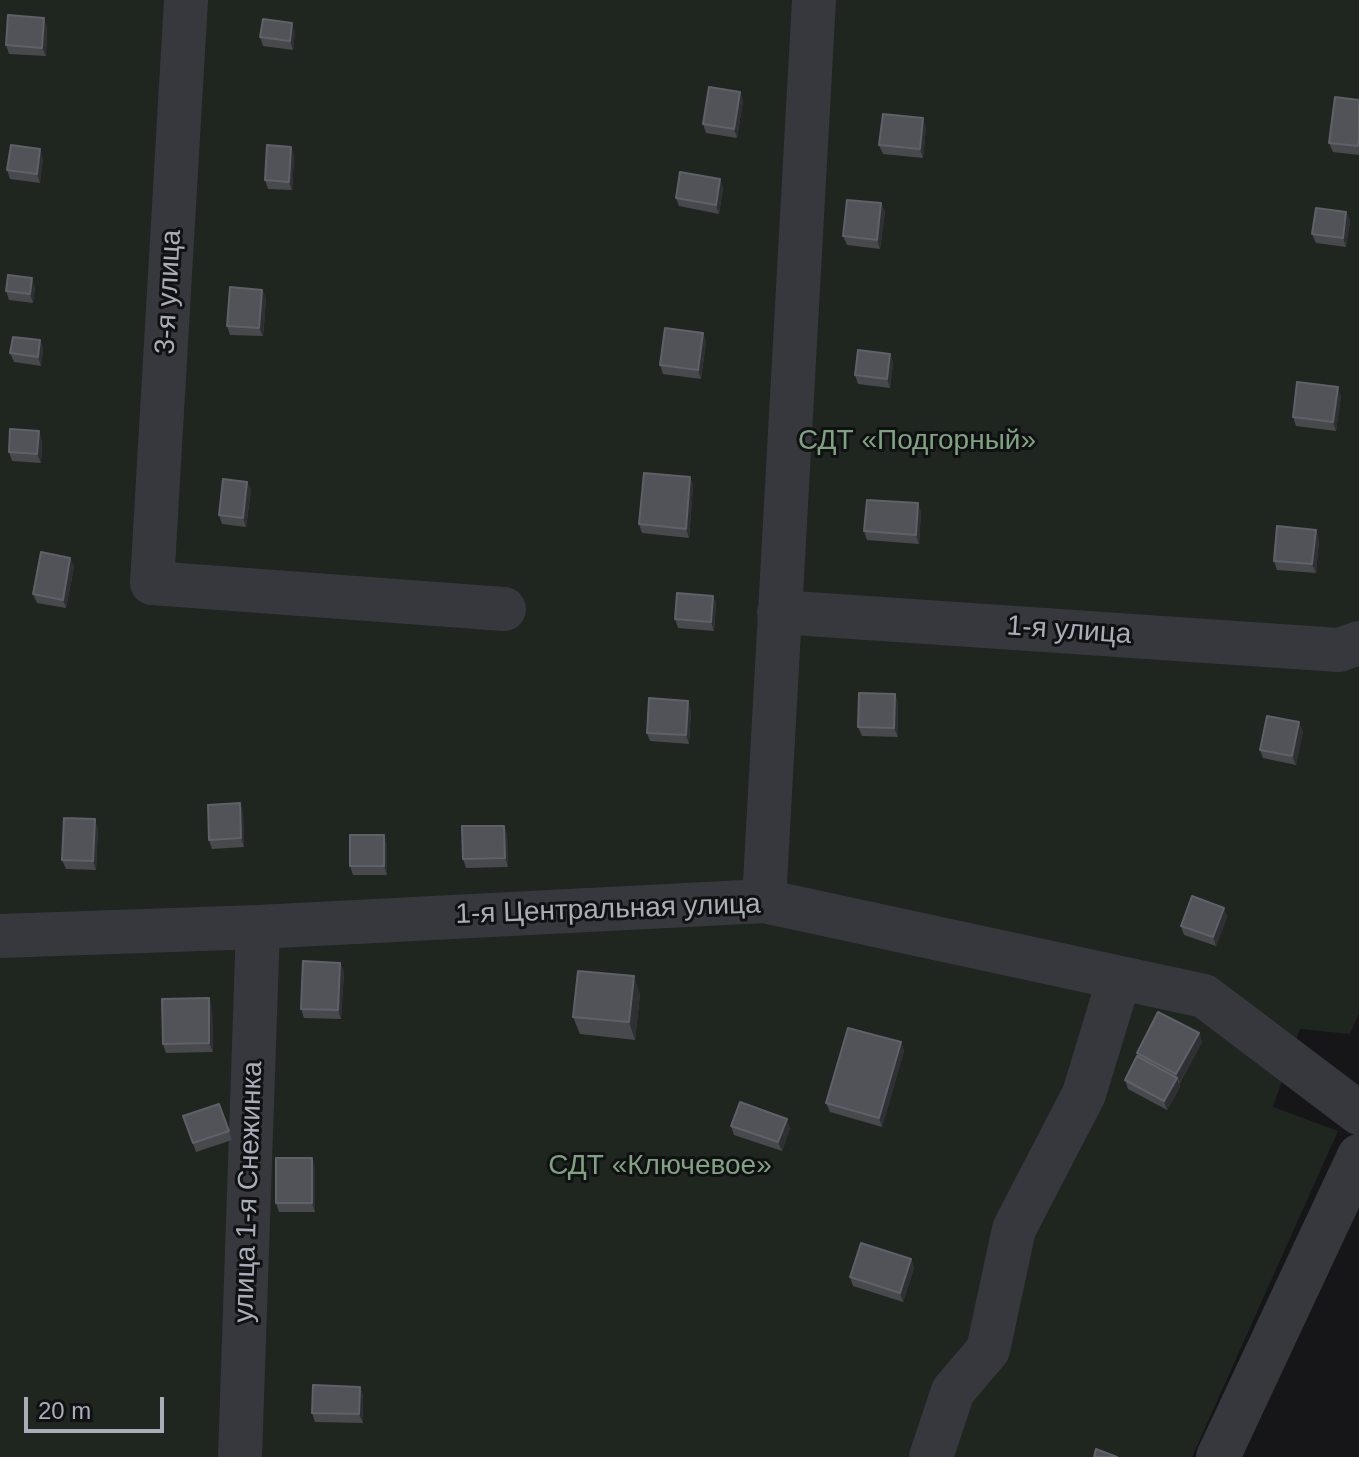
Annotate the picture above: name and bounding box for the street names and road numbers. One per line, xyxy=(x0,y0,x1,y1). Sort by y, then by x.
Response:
street label: 3-я улица xyxy=(149,229,189,355)
street label: 1-я улица xyxy=(1006,610,1132,652)
street label: 1-я Центральная улица xyxy=(455,888,761,932)
street label: улица 1-я Снежинка xyxy=(228,1061,270,1323)

